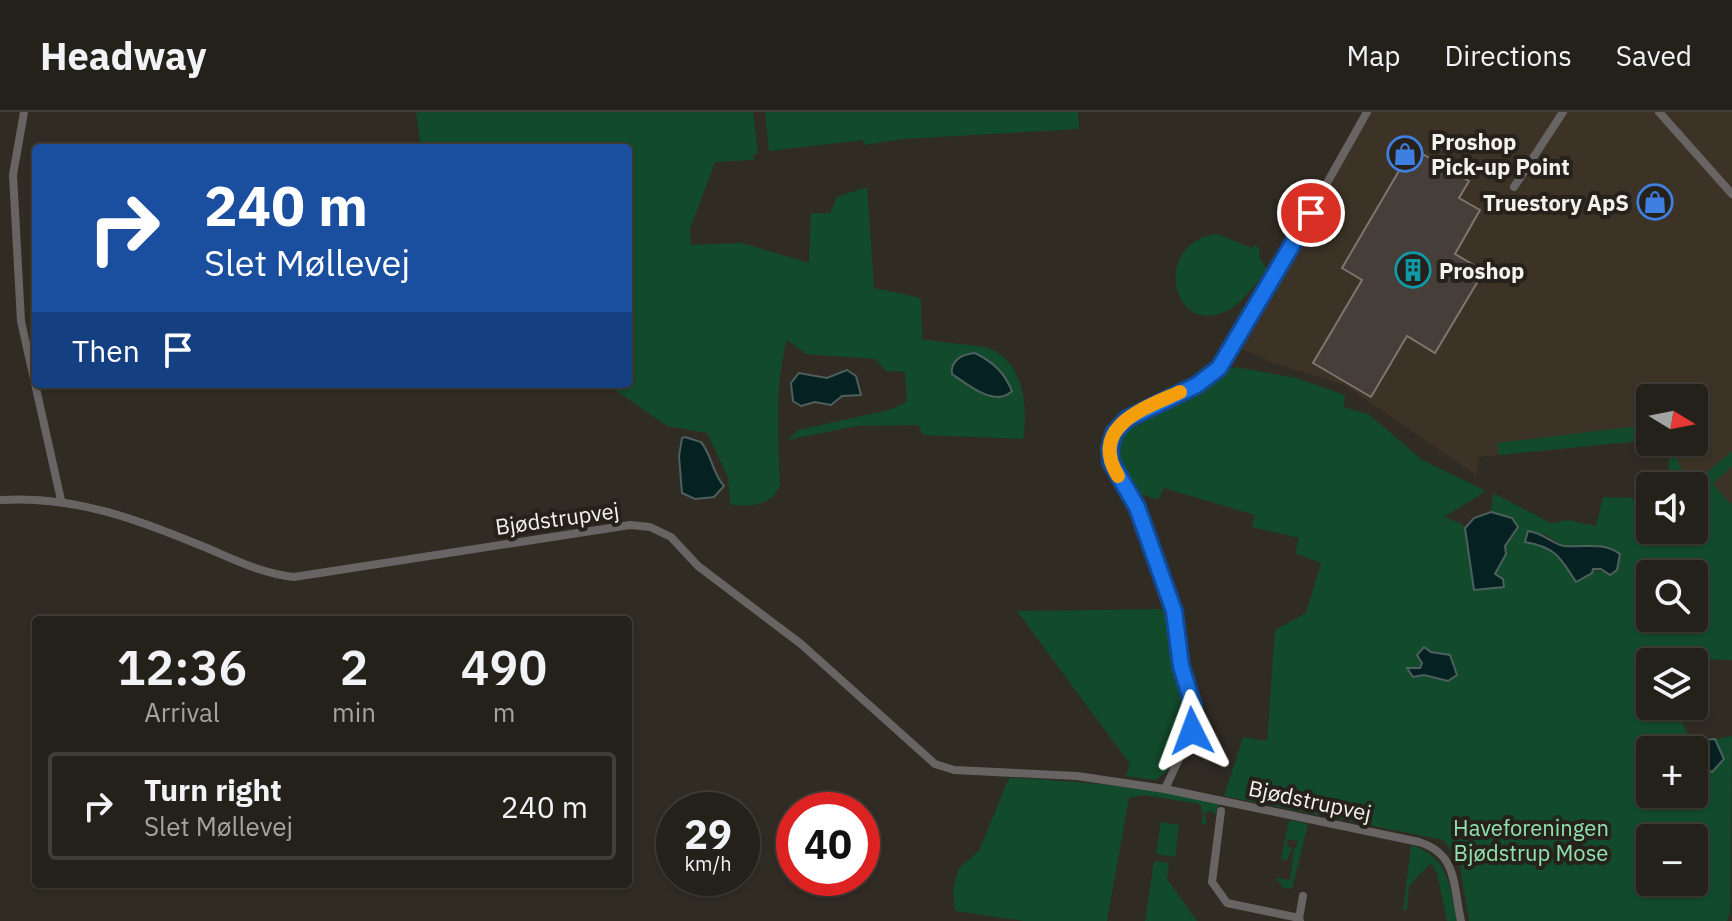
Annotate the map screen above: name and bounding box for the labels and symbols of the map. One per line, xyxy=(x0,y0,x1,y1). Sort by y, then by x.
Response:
place label: Proshop Pick-up Point xyxy=(1431,127,1570,181)
shop icon: Proshop Pick-up Point xyxy=(1386,135,1424,173)
pin xyxy=(1277,179,1345,247)
shop icon: Truestory ApS xyxy=(1636,183,1674,221)
place label: Truestory ApS xyxy=(1483,188,1629,217)
building icon: Proshop xyxy=(1394,251,1432,289)
place label: Proshop xyxy=(1439,256,1524,285)
north arrow xyxy=(1636,384,1708,456)
street label: Bjødstrupvej xyxy=(493,495,621,541)
position arrow xyxy=(1150,689,1234,773)
street label: Bjødstrupvej xyxy=(1246,773,1374,827)
speed limit sign: 40 xyxy=(776,792,880,896)
park label: Haveforeningen Bjødstrup Mose xyxy=(1453,813,1609,867)

